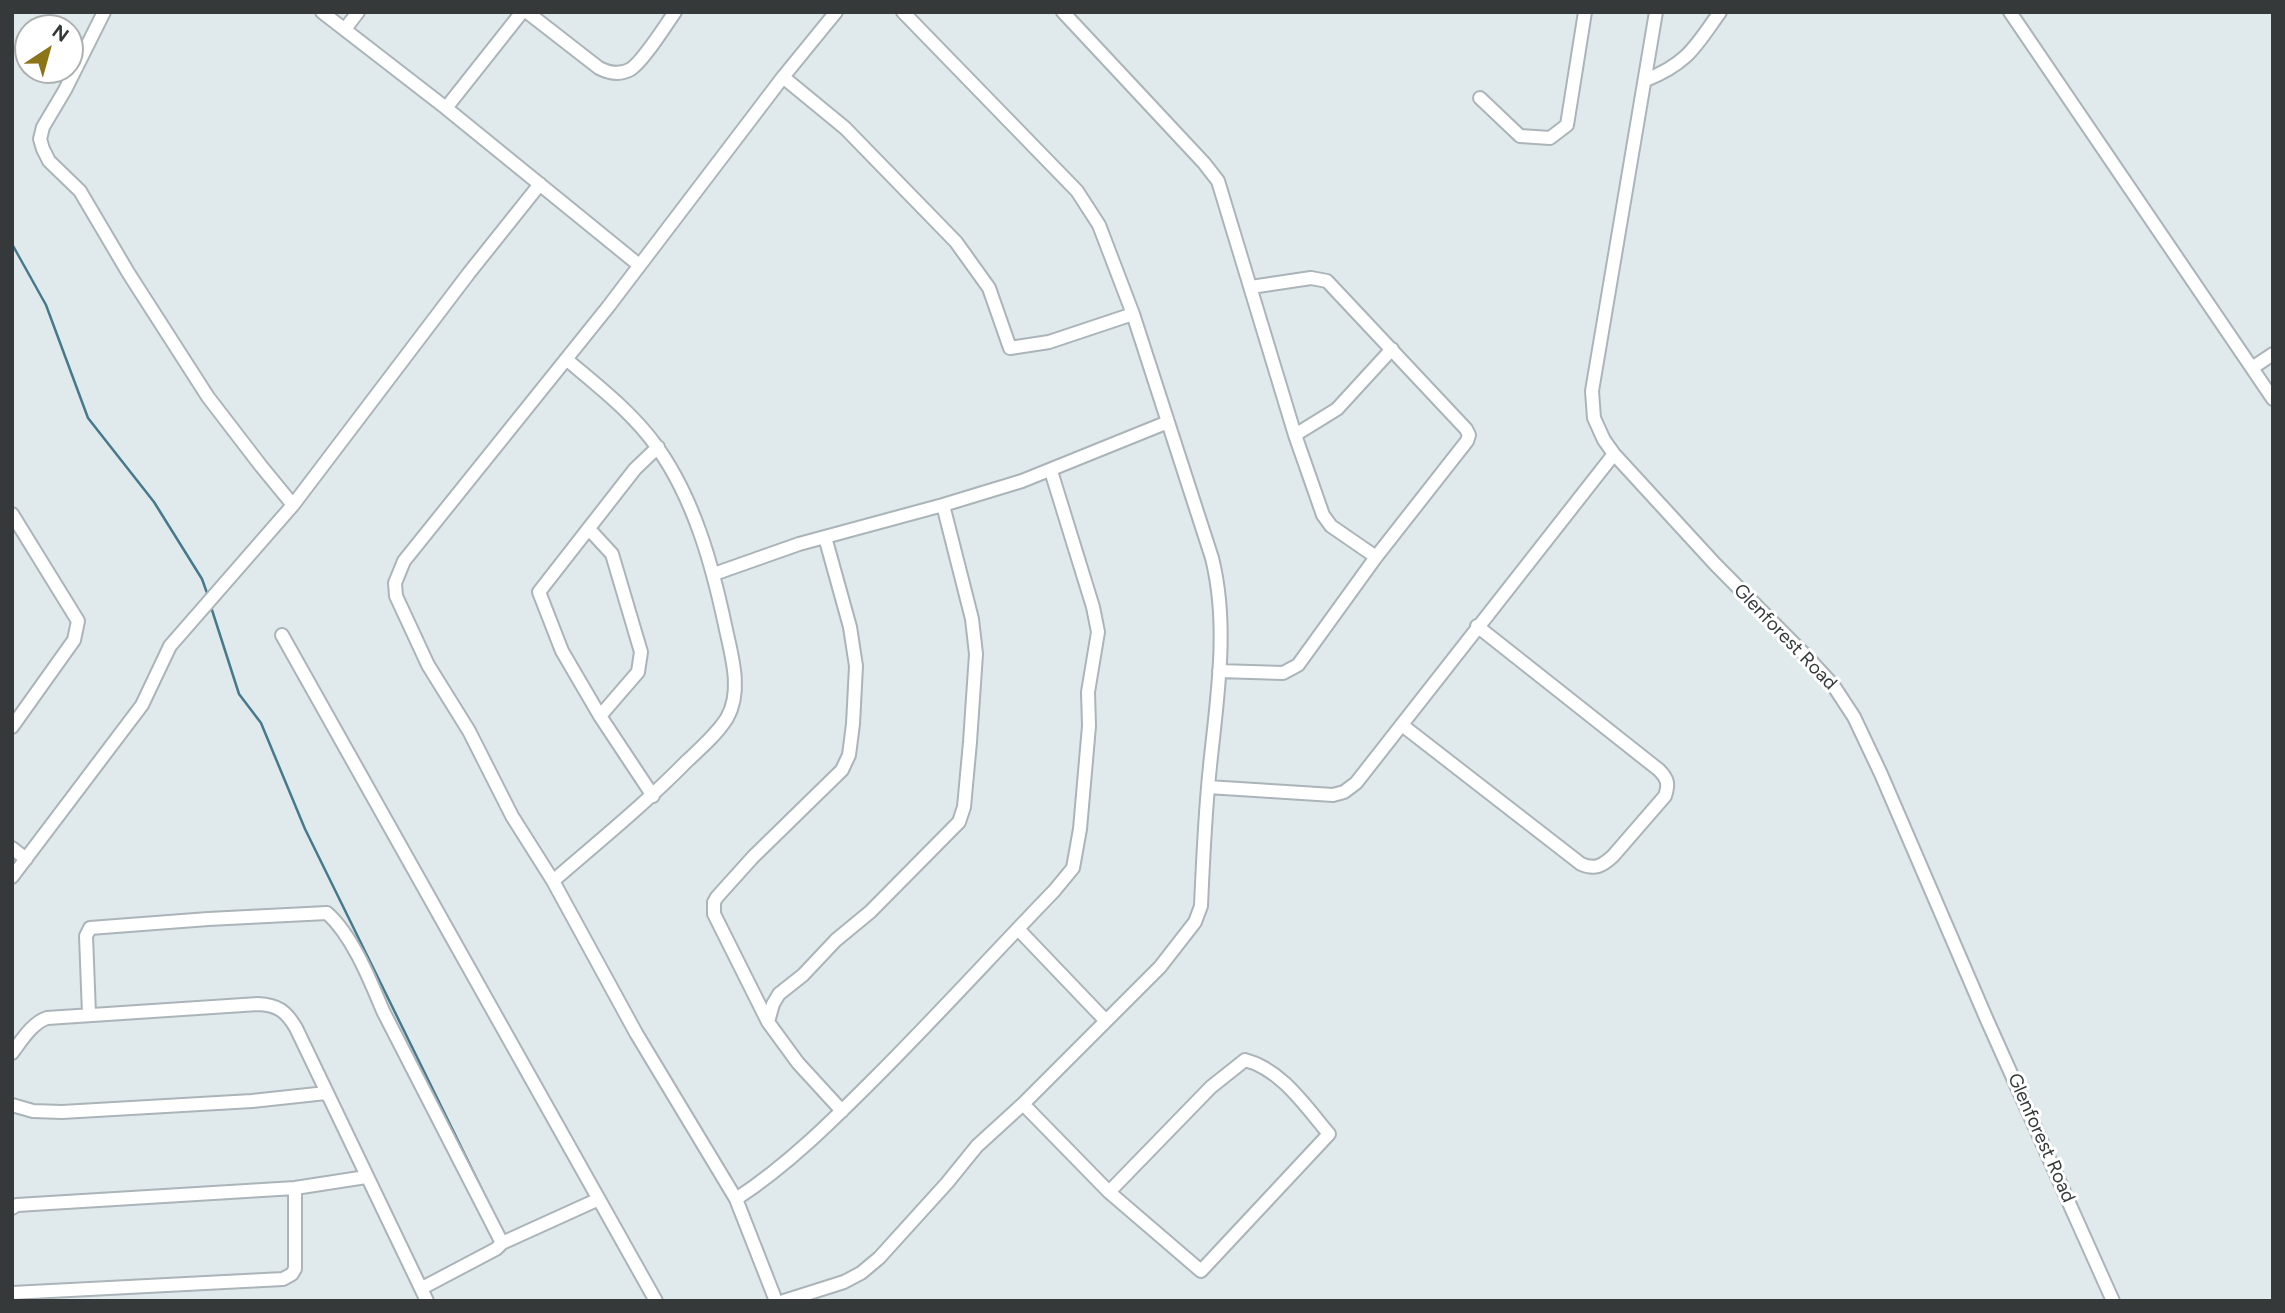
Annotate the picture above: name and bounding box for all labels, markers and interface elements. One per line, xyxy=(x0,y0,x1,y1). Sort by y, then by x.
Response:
north arrow xyxy=(14,14,84,84)
text: N xyxy=(48,20,73,47)
street label: Glenforest Road xyxy=(1729,579,1841,695)
street label: Glenforest Road xyxy=(2002,1070,2080,1206)

